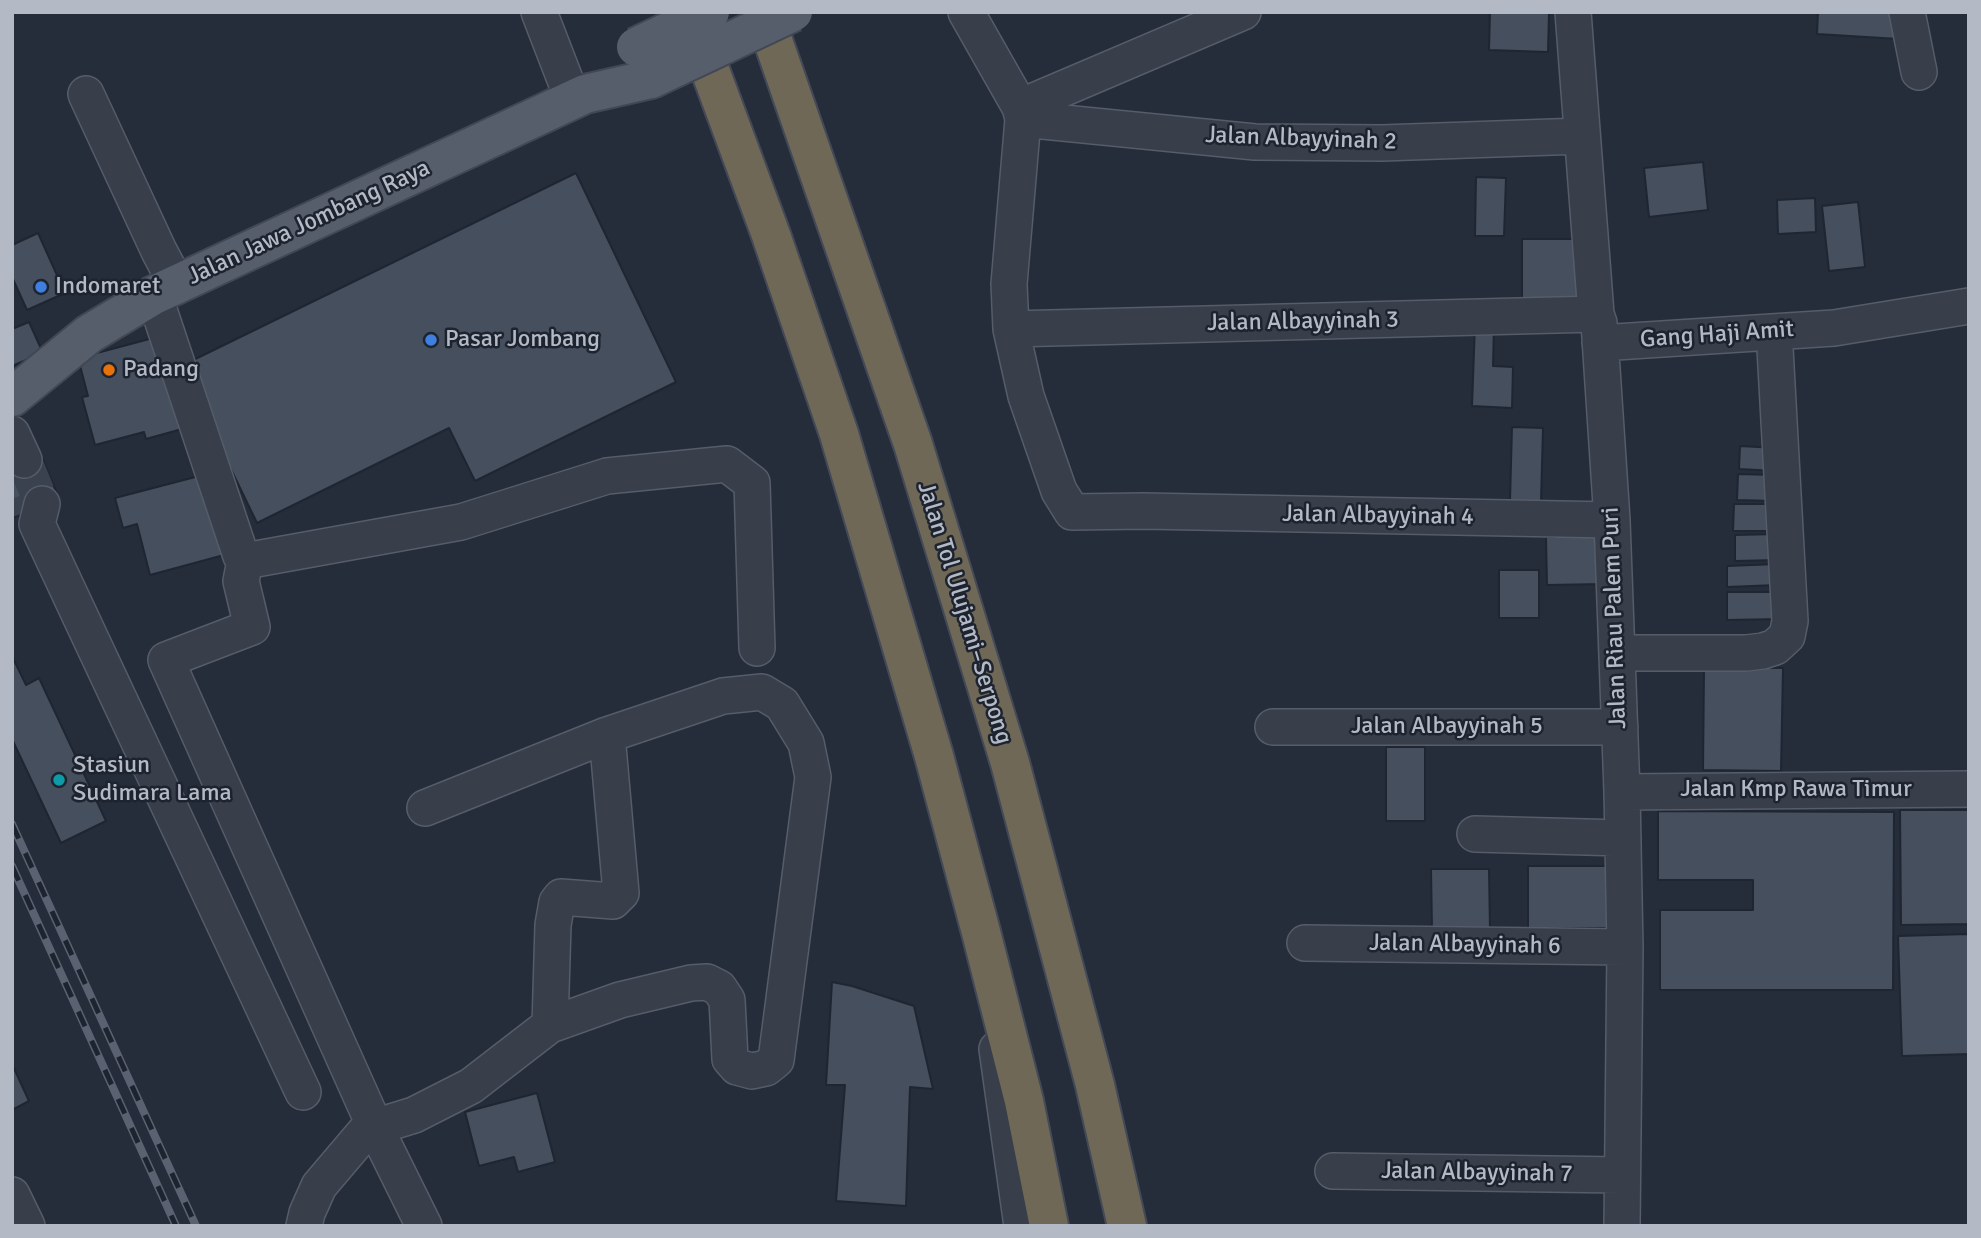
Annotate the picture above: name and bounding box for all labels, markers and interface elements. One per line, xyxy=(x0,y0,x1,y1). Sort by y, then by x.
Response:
street label: Jalan Albayyinah 2 xyxy=(1205,121,1397,157)
street label: Jalan Jawa Jombang Raya xyxy=(183,154,435,292)
place label: Indomaret xyxy=(55,273,160,301)
marker: Indomaret xyxy=(33,279,49,295)
street label: Jalan Albayyinah 3 xyxy=(1207,306,1399,338)
street label: Gang Haji Amit xyxy=(1639,315,1795,355)
place label: Pasar Jombang xyxy=(445,326,600,354)
marker: Pasar Jombang xyxy=(423,332,439,348)
place label: Padang xyxy=(123,356,199,384)
marker: Padang xyxy=(101,362,117,378)
street label: Jalan Tol Ulujami–Serpong xyxy=(910,478,1018,748)
street label: Jalan Albayyinah 4 xyxy=(1282,500,1474,532)
street label: Jalan Riau Palem Puri xyxy=(1597,507,1633,729)
street label: Jalan Albayyinah 5 xyxy=(1351,713,1543,741)
place label: Stasiun Sudimara Lama xyxy=(73,752,232,808)
marker: Stasiun Sudimara Lama xyxy=(51,772,67,788)
street label: Jalan Kmp Rawa Timur xyxy=(1680,776,1912,804)
street label: Jalan Albayyinah 6 xyxy=(1369,929,1561,961)
street label: Jalan Albayyinah 7 xyxy=(1381,1157,1573,1189)

